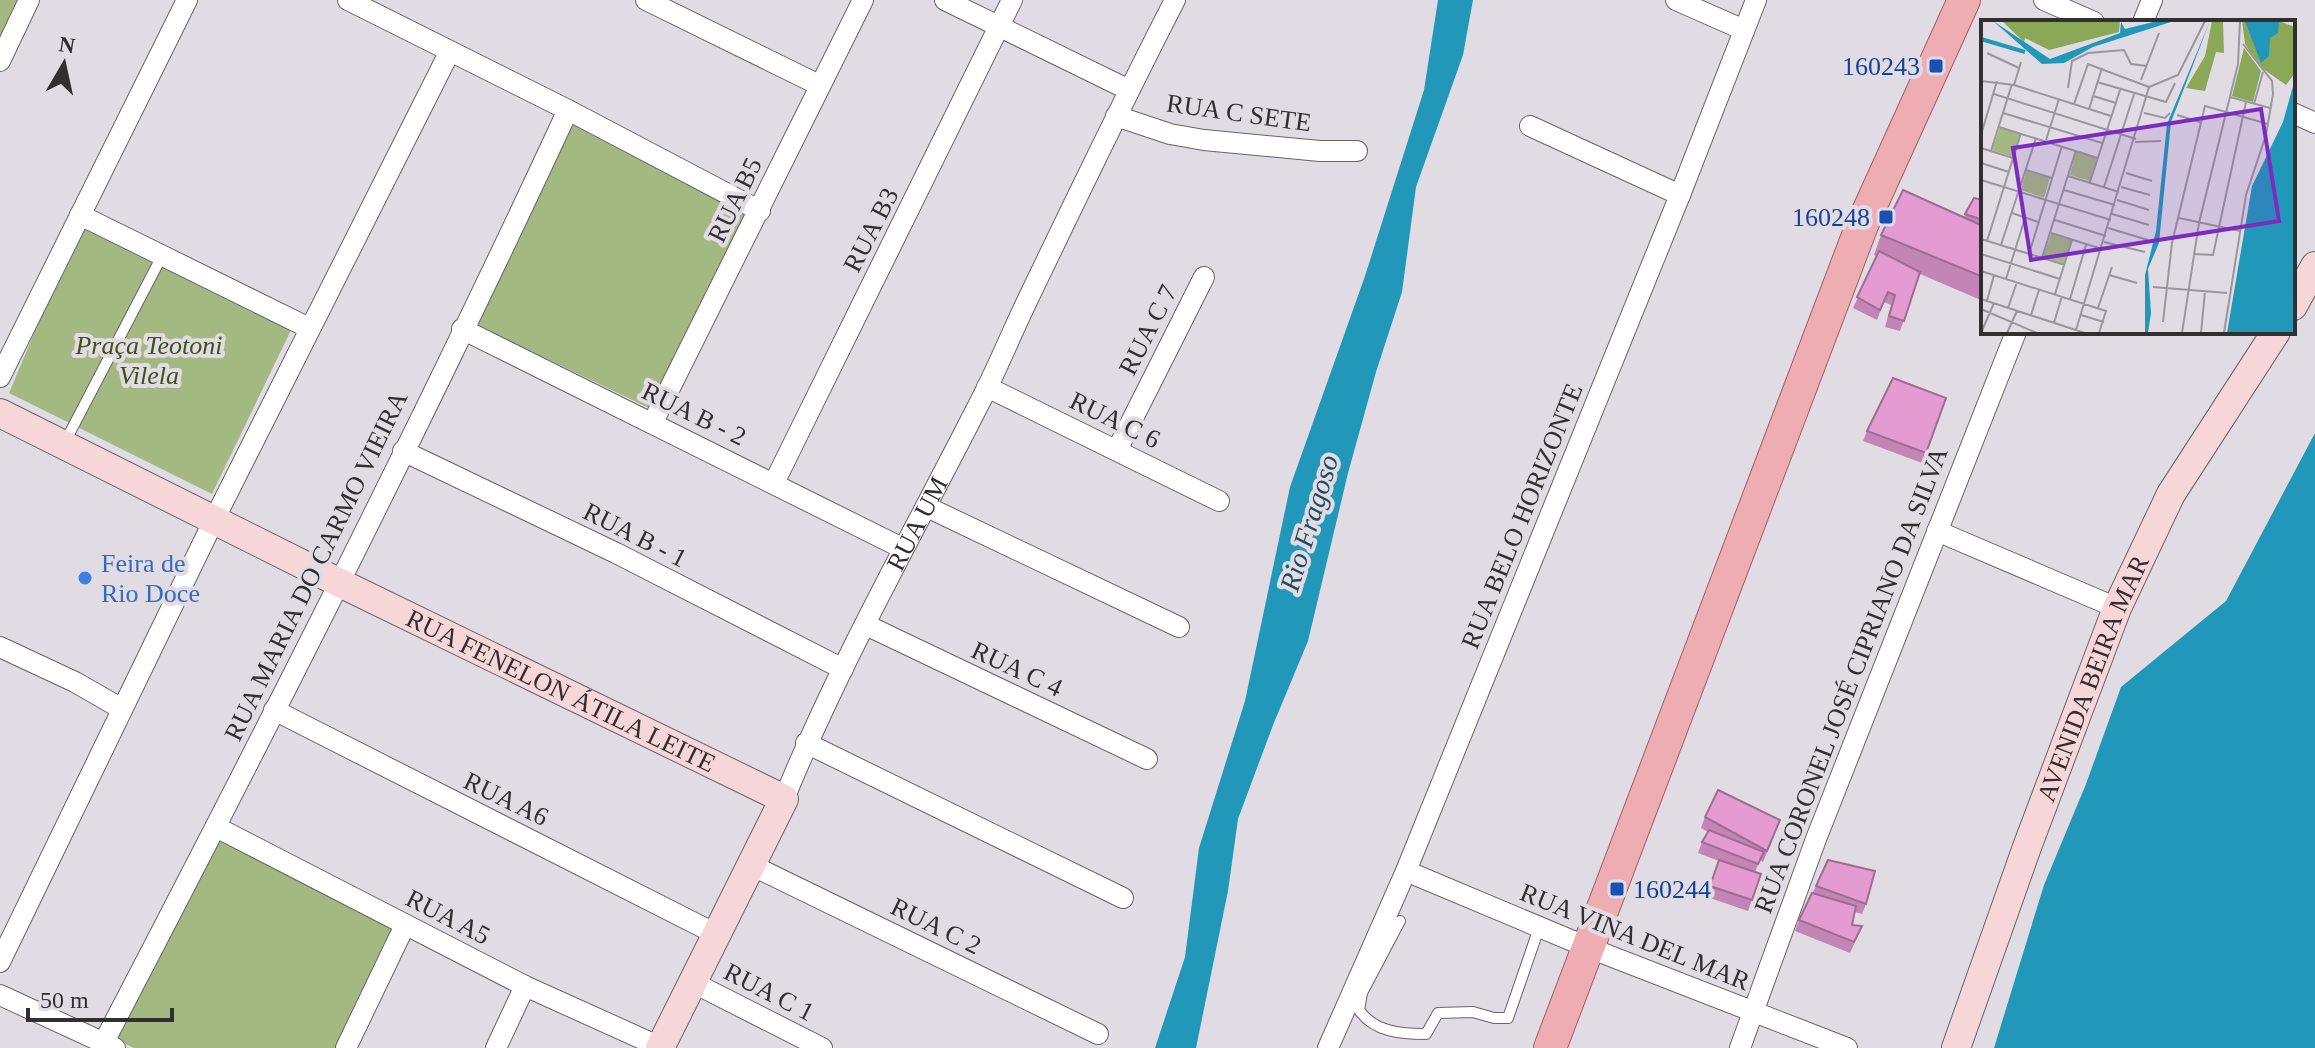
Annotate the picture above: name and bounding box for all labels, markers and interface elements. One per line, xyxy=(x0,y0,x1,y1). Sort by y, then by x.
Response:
inset map xyxy=(1981,20,2295,334)
north arrow xyxy=(24,24,104,104)
text: N xyxy=(57,31,77,58)
place label: 160243 xyxy=(1842,52,1920,81)
marker: 160243 xyxy=(1927,57,1945,75)
street label: RUA C SETE xyxy=(1165,88,1313,138)
street label: RUA B5 xyxy=(702,153,768,247)
street label: RUA B3 xyxy=(838,183,904,277)
place label: 160248 xyxy=(1792,203,1870,232)
marker: 160248 xyxy=(1877,208,1895,226)
street label: RUA C 7 xyxy=(1113,280,1183,380)
park label: Praça Teotoni Vilela xyxy=(74,331,223,390)
street label: RUA B - 2 xyxy=(637,376,751,452)
street label: RUA BELO HORIZONTE xyxy=(1456,379,1588,653)
street label: RUA MARIA DO CARMO VIEIRA xyxy=(219,386,414,745)
street label: RUA C 6 xyxy=(1065,386,1165,454)
street label: RUA CORONEL JOSÉ CIPRIANO DA SILVA xyxy=(1748,443,1954,917)
water label: Rio Fragoso xyxy=(1273,451,1344,596)
street label: RUA UM xyxy=(880,472,953,575)
street label: RUA B - 1 xyxy=(579,497,691,573)
place label: Feira de Rio Doce xyxy=(101,549,200,608)
street label: AVENIDA BEIRA MAR xyxy=(2031,550,2155,806)
marker: Feira de Rio Doce xyxy=(76,569,94,587)
street label: RUA FENELON ÁTILA LEITE xyxy=(402,603,720,778)
street label: RUA C 4 xyxy=(967,635,1067,703)
street label: RUA A6 xyxy=(459,766,553,832)
place label: 160244 xyxy=(1633,875,1711,904)
street label: RUA VINA DEL MAR xyxy=(1516,878,1755,997)
marker: 160244 xyxy=(1608,880,1626,898)
street label: RUA A5 xyxy=(401,884,495,950)
street label: RUA C 2 xyxy=(886,892,986,960)
street label: RUA C 1 xyxy=(719,957,819,1027)
scale bar xyxy=(28,972,172,1022)
text: 50 m xyxy=(40,987,89,1013)

